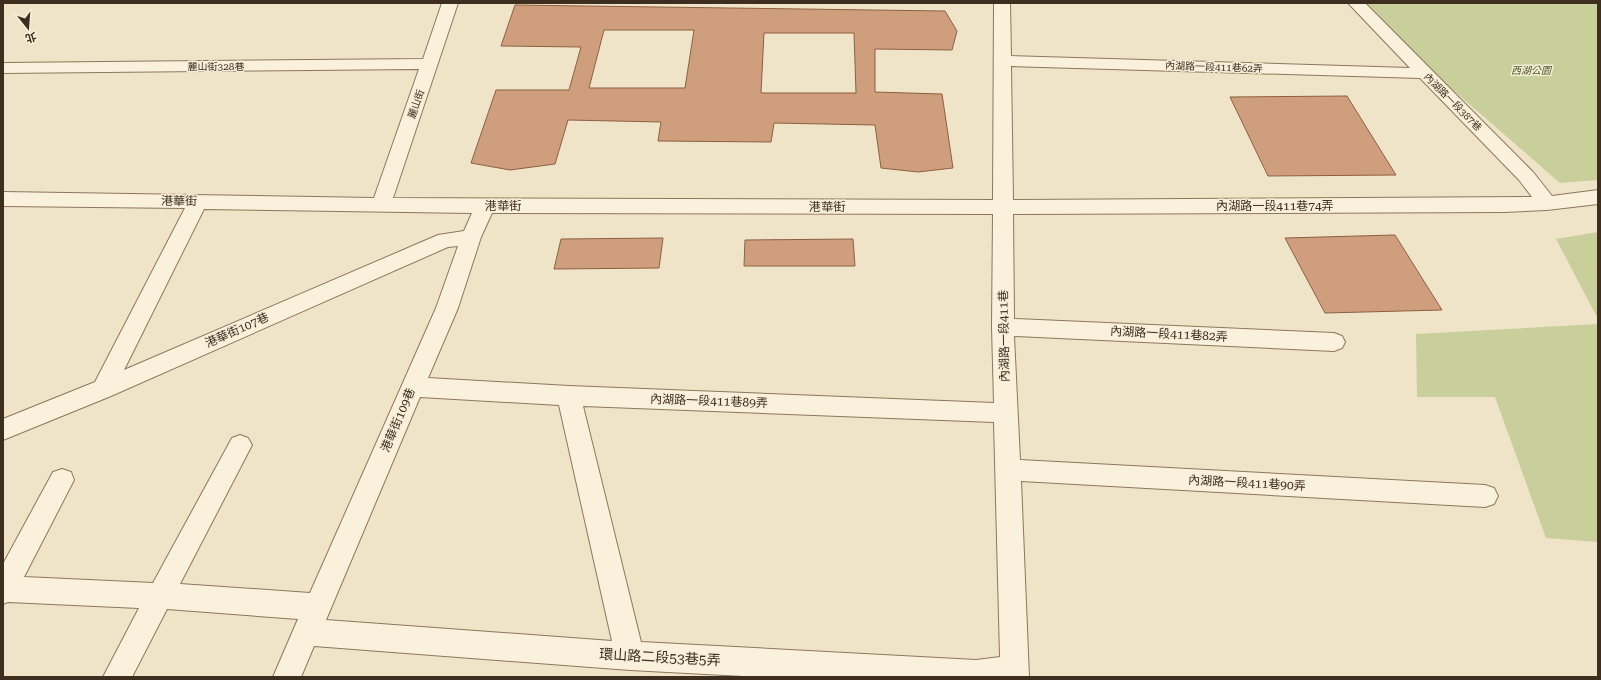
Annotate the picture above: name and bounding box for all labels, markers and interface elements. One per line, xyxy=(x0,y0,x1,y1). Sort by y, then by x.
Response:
north arrow xyxy=(8,8,48,48)
text: 北 xyxy=(24,29,38,45)
street label: 內湖路一段411巷62弄 xyxy=(1165,60,1263,74)
street label: 麗山街328巷 xyxy=(188,61,244,72)
park label: 西湖公園 xyxy=(1511,65,1553,76)
street label: 內湖路一段387巷 xyxy=(1422,71,1484,133)
street label: 麗山街 xyxy=(406,88,426,120)
street label: 港華街 xyxy=(161,194,197,208)
street label: 港華街 xyxy=(485,199,521,213)
street label: 內湖路一段411巷74弄 xyxy=(1216,199,1334,213)
street label: 港華街 xyxy=(809,200,845,214)
street label: 內湖路一段411巷 xyxy=(996,290,1012,382)
street label: 港華街107巷 xyxy=(203,310,271,350)
street label: 內湖路一段411巷82弄 xyxy=(1110,324,1228,344)
street label: 港華街109巷 xyxy=(378,386,418,454)
street label: 內湖路一段411巷89弄 xyxy=(650,392,768,410)
street label: 內湖路一段411巷90弄 xyxy=(1188,473,1306,493)
street label: 環山路二段53巷5弄 xyxy=(599,646,721,668)

